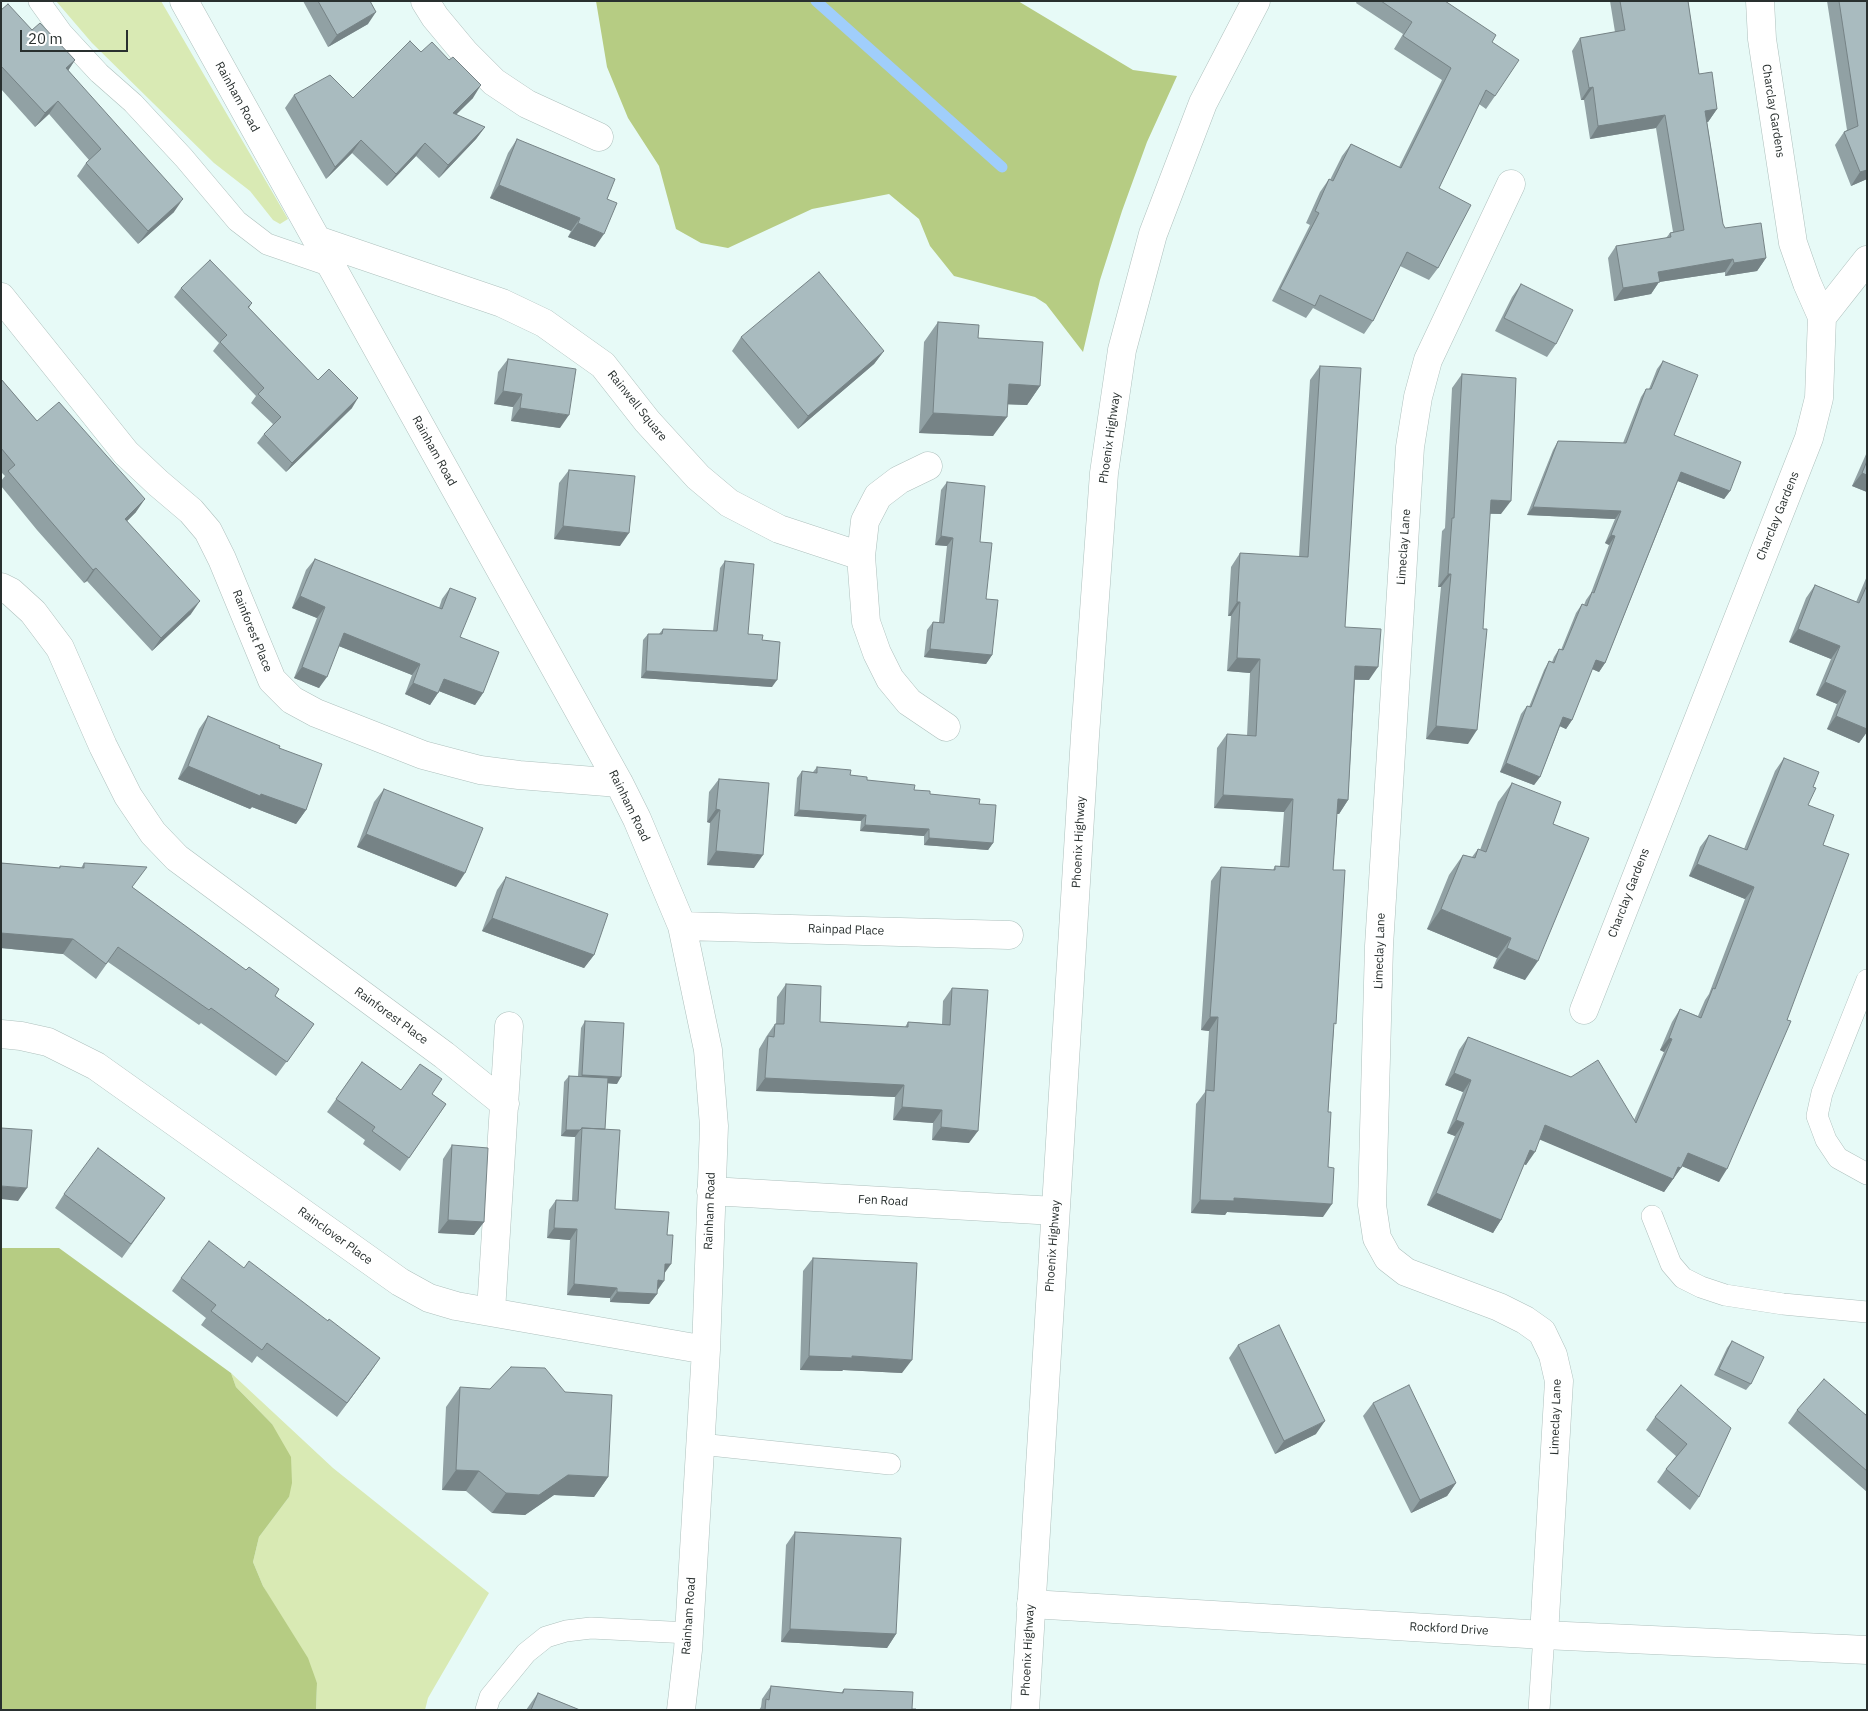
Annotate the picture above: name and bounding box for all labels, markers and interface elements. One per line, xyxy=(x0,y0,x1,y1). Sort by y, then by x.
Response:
scale bar xyxy=(22,20,130,52)
text: 20 m xyxy=(28,29,63,48)
street label: Rainham Road xyxy=(212,59,262,135)
street label: Charclay Gardens xyxy=(1758,63,1788,159)
street label: Rainwell Square xyxy=(604,368,670,444)
street label: Phoenix Highway xyxy=(1096,391,1124,485)
street label: Rainham Road xyxy=(409,413,459,489)
street label: Charclay Gardens xyxy=(1754,469,1802,563)
street label: Limeclay Lane xyxy=(1394,508,1414,586)
street label: Rainforest Place xyxy=(229,588,275,674)
street label: Rainham Road xyxy=(605,768,653,844)
street label: Phoenix Highway xyxy=(1069,796,1089,888)
street label: Charclay Gardens xyxy=(1605,846,1653,940)
street label: Limeclay Lane xyxy=(1371,913,1389,989)
street label: Rainpad Place xyxy=(808,921,884,939)
street label: Rainforest Place xyxy=(351,984,431,1048)
street label: Rainham Road xyxy=(701,1172,719,1250)
street label: Fen Road xyxy=(858,1192,908,1210)
street label: Phoenix Highway xyxy=(1043,1200,1063,1292)
street label: Rainclover Place xyxy=(295,1204,375,1268)
street label: Limeclay Lane xyxy=(1547,1379,1565,1455)
street label: Rainham Road xyxy=(679,1577,699,1655)
street label: Phoenix Highway xyxy=(1018,1604,1038,1696)
street label: Rockford Drive xyxy=(1409,1620,1489,1638)

